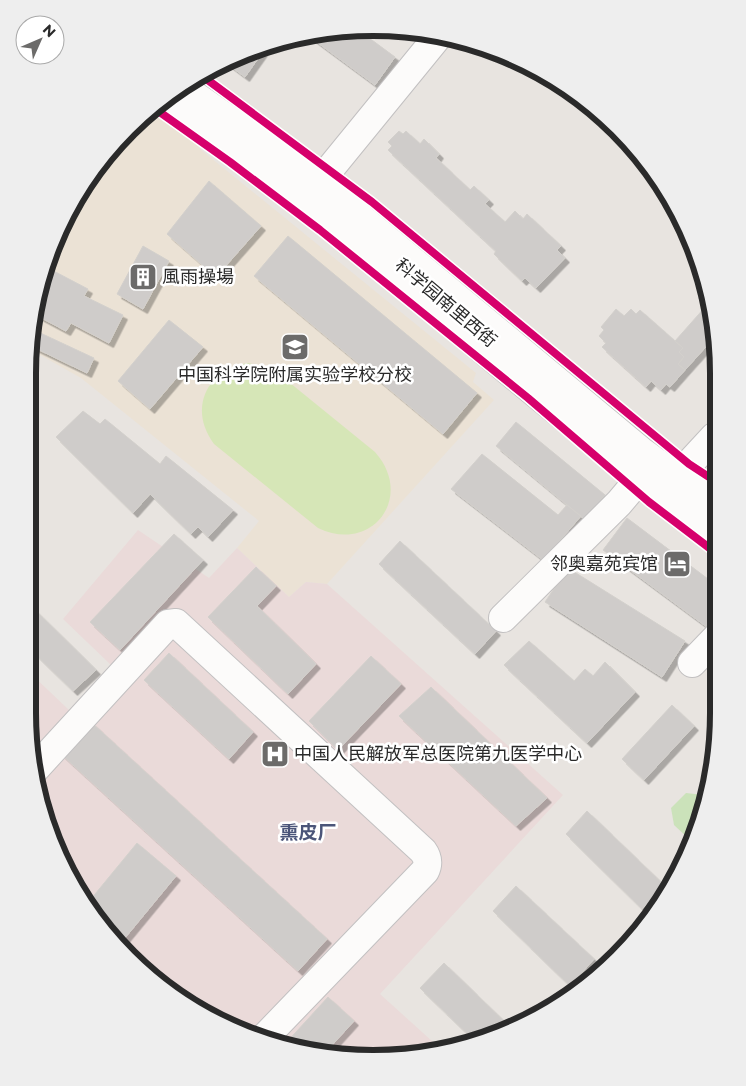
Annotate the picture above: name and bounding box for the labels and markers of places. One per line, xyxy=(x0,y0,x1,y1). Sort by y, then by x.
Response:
building icon: 風雨操場 xyxy=(128,262,158,292)
place label: 風雨操場 xyxy=(162,266,234,288)
school or university icon: 中国科学院附属实验学校分校 xyxy=(280,332,310,362)
place label: 中国科学院附属实验学校分校 xyxy=(178,364,412,386)
hotel icon: 邻奥嘉苑宾馆 xyxy=(662,549,692,579)
place label: 邻奥嘉苑宾馆 xyxy=(550,553,658,575)
hospital icon: 中国人民解放军总医院第九医学中心 xyxy=(260,739,290,769)
place label: 中国人民解放军总医院第九医学中心 xyxy=(294,743,582,765)

